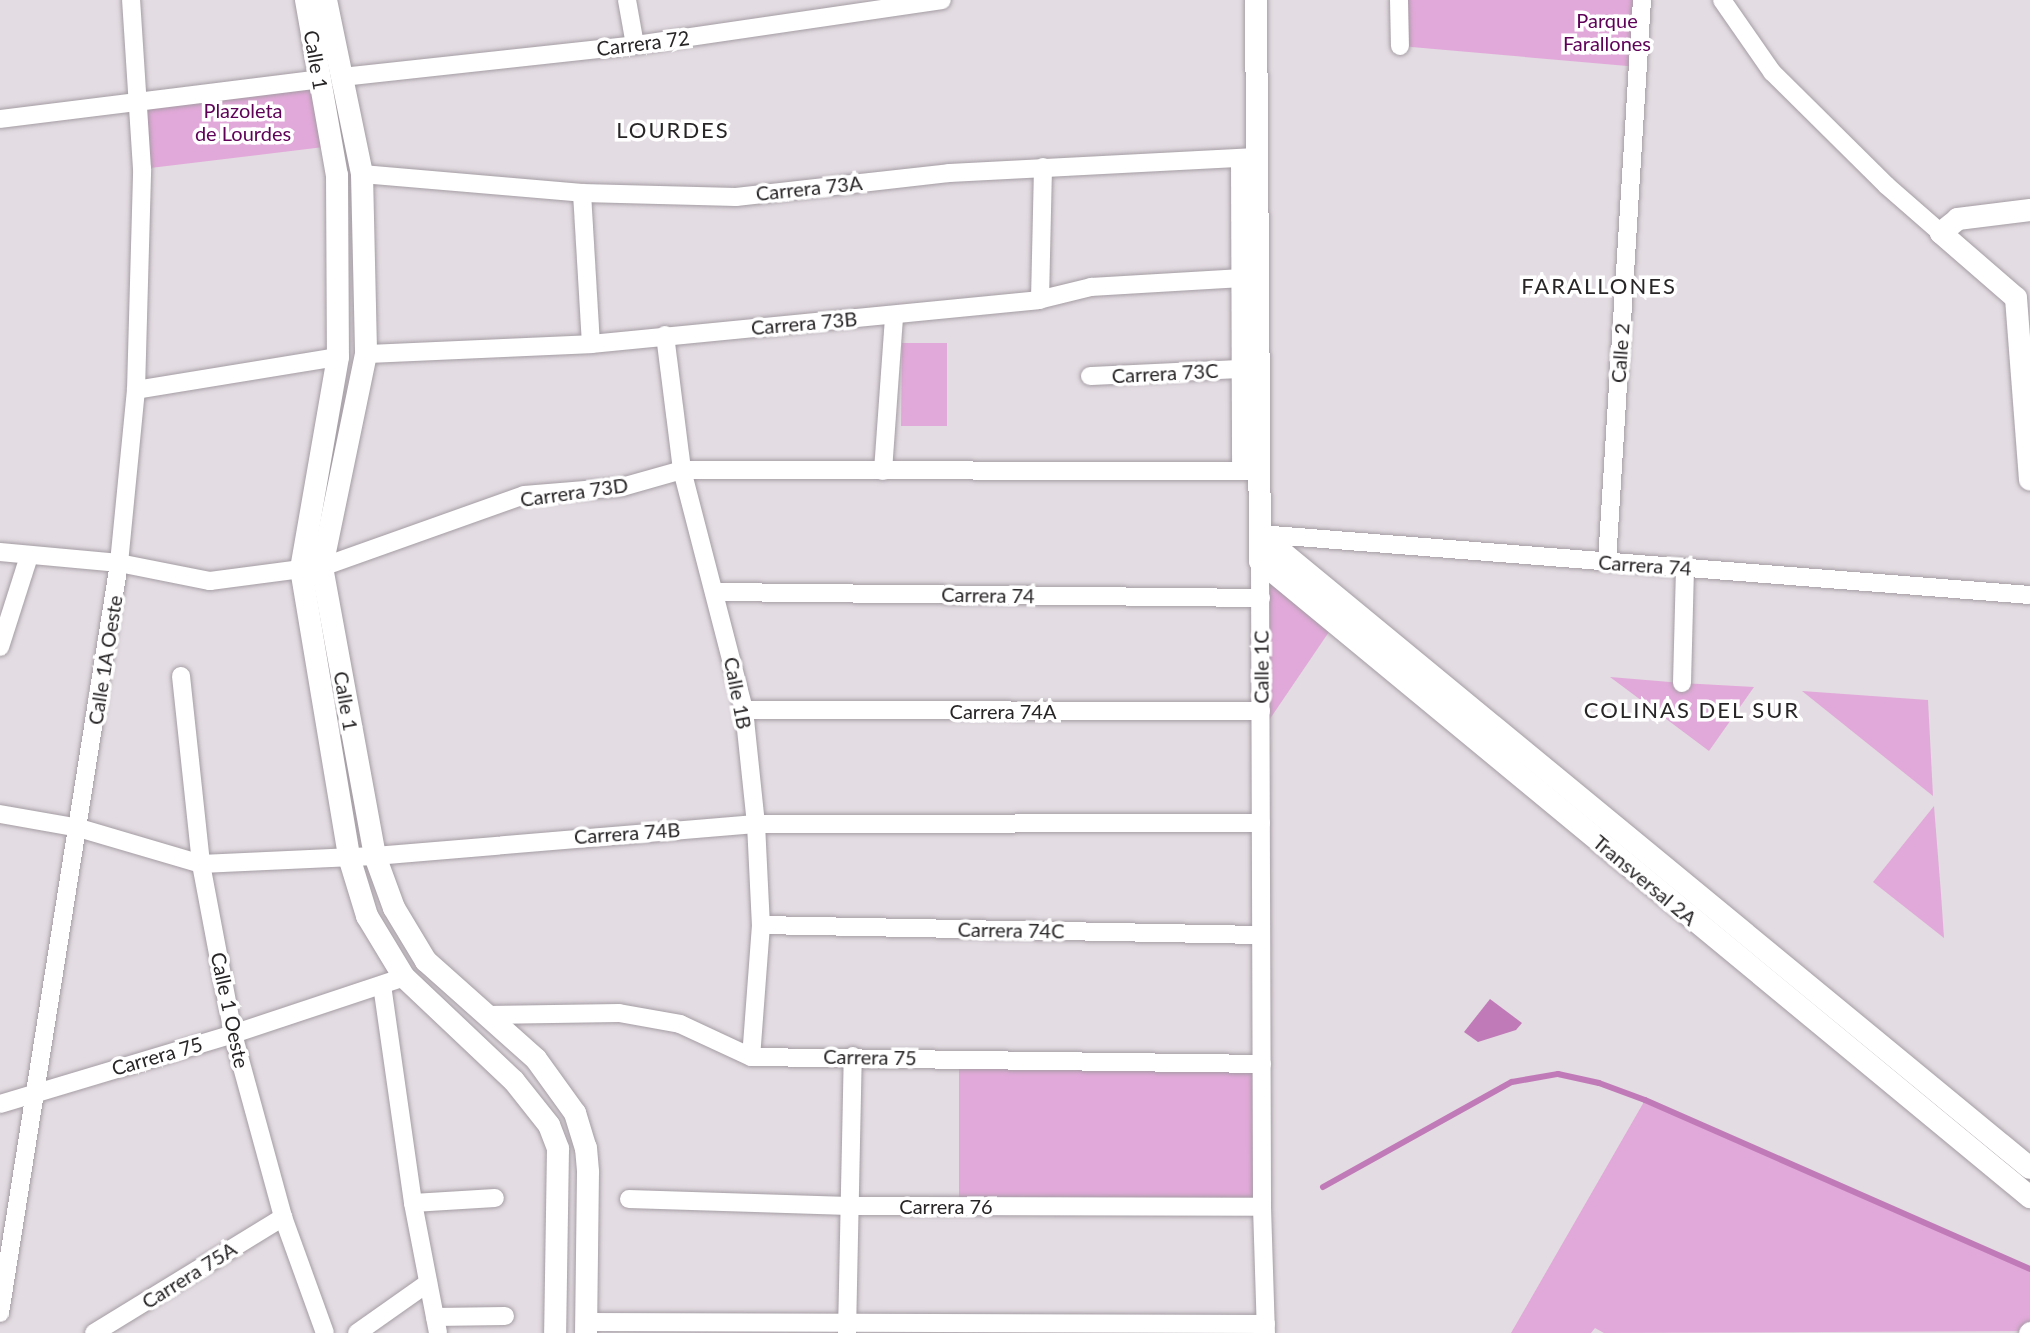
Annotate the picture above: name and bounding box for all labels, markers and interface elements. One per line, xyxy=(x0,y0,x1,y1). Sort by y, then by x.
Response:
park label: Parque Farallones xyxy=(1563,9,1651,56)
street label: Carrera 72 xyxy=(595,25,691,61)
street label: Calle 1 xyxy=(299,28,333,92)
park label: Plazoleta de Lourdes xyxy=(195,99,291,146)
district label: LOURDES xyxy=(616,117,730,143)
street label: Carrera 73A xyxy=(755,170,863,206)
district label: FARALLONES xyxy=(1521,273,1677,299)
street label: Carrera 73B xyxy=(750,306,858,340)
street label: Calle 2 xyxy=(1606,322,1634,384)
street label: Carrera 73C xyxy=(1111,358,1219,388)
street label: Carrera 73D xyxy=(519,473,629,511)
street label: Carrera 74 xyxy=(1598,550,1692,580)
street label: Carrera 74 xyxy=(941,582,1035,608)
street label: Calle 1A Oeste xyxy=(83,593,127,727)
street label: Calle 1C xyxy=(1249,630,1273,704)
street label: Calle 1B xyxy=(719,655,757,731)
street label: Calle 1 xyxy=(329,669,363,733)
district label: COLINAS DEL SUR xyxy=(1584,697,1800,723)
street label: Carrera 74A xyxy=(950,699,1056,723)
street label: Carrera 74B xyxy=(573,817,681,849)
street label: Transversal 2A xyxy=(1588,830,1702,930)
street label: Carrera 74C xyxy=(957,917,1065,943)
street label: Calle 1 Oeste xyxy=(206,950,254,1070)
street label: Carrera 75 xyxy=(109,1032,205,1080)
street label: Carrera 75 xyxy=(823,1044,917,1070)
street label: Carrera 76 xyxy=(899,1194,993,1218)
street label: Carrera 75A xyxy=(137,1236,241,1314)

